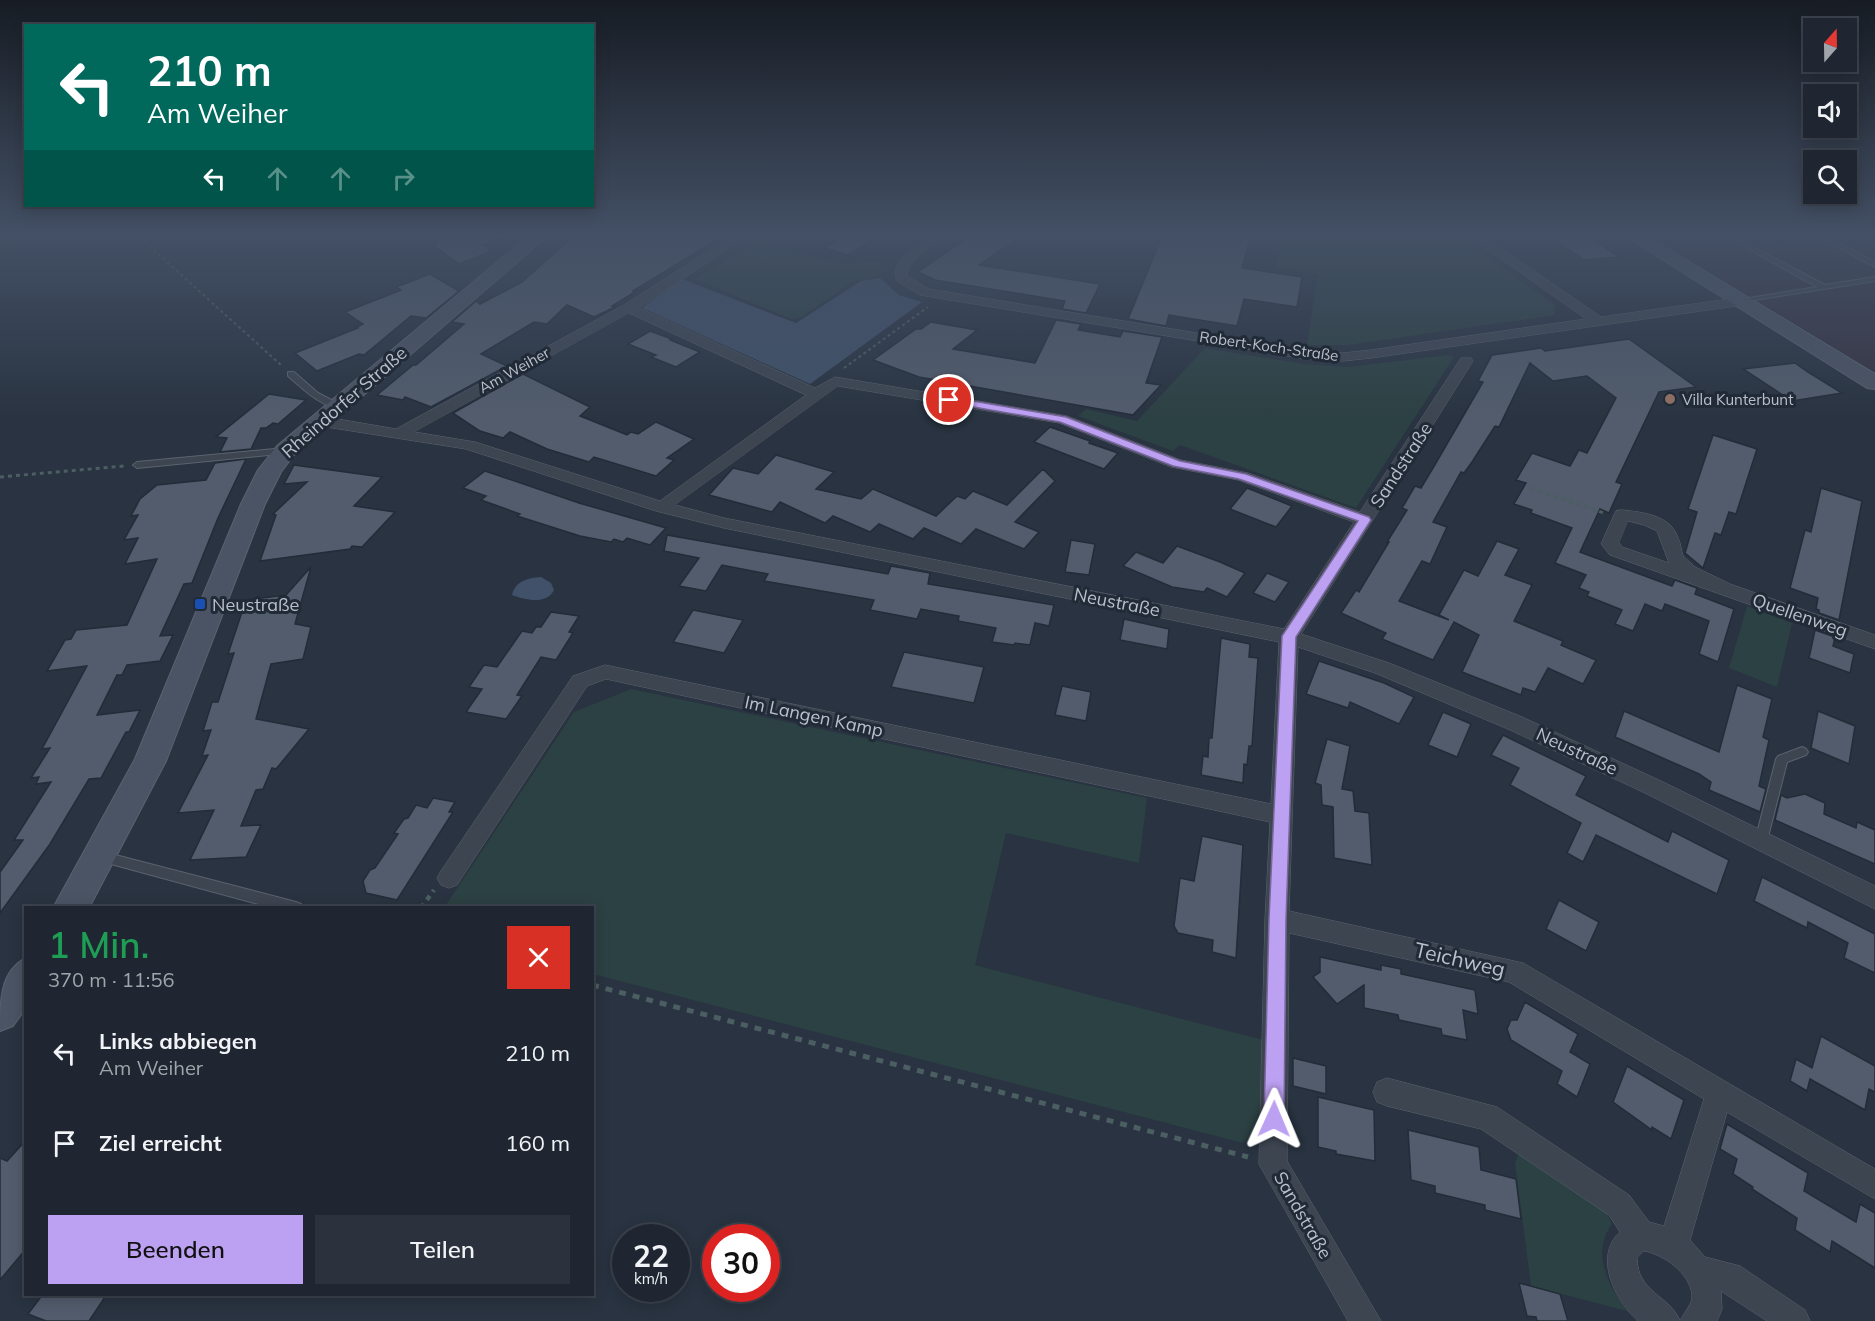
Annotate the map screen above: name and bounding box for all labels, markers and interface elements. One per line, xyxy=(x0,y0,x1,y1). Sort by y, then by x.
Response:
north arrow xyxy=(1803,18,1857,72)
map controls xyxy=(1803,18,1857,204)
text: 210 m xyxy=(147,44,272,97)
icon: left xyxy=(48,48,126,126)
button: sound xyxy=(1803,84,1857,138)
text: Am Weiher xyxy=(147,96,287,130)
button: search xyxy=(1803,150,1857,204)
icon: left xyxy=(198,162,231,195)
icon: ahead xyxy=(261,162,294,195)
icon: ahead xyxy=(324,162,357,195)
icon: right xyxy=(387,162,420,195)
street label: Robert-Koch-Straße xyxy=(1198,327,1340,365)
street label: Rheindorfer Straße xyxy=(277,341,411,463)
street label: Am Weiher xyxy=(475,343,553,397)
pin xyxy=(923,374,974,425)
icon: arrive xyxy=(932,383,965,416)
place label: Villa Kunterbunt xyxy=(1682,390,1793,409)
marker: Villa Kunterbunt xyxy=(1663,392,1677,406)
street label: Sandstraße xyxy=(1365,418,1437,512)
street label: Neustraße xyxy=(1072,582,1162,622)
street label: Quellenweg xyxy=(1749,588,1851,642)
place label: Neustraße xyxy=(212,593,299,616)
marker: Neustraße xyxy=(193,597,207,611)
street label: Im Langen Kamp xyxy=(743,690,885,742)
street label: Neustraße xyxy=(1533,722,1621,780)
text: 1 Min. xyxy=(48,922,149,967)
button: close xyxy=(507,926,570,989)
street label: Teichweg xyxy=(1412,936,1508,982)
text: 370 m · 11:56 xyxy=(48,967,174,992)
text: Links abbiegen xyxy=(99,1027,257,1055)
icon: left xyxy=(48,1037,81,1070)
text: 210 m xyxy=(505,1039,570,1067)
text: Am Weiher xyxy=(99,1055,203,1080)
position arrow xyxy=(1242,1087,1306,1151)
icon: arrive xyxy=(48,1127,81,1160)
text: Ziel erreicht xyxy=(99,1129,222,1157)
text: 160 m xyxy=(505,1129,570,1157)
street label: Sandstraße xyxy=(1269,1167,1337,1263)
button: Beenden xyxy=(48,1215,303,1284)
button: Teilen xyxy=(315,1215,570,1284)
speed limit sign: 30 xyxy=(702,1224,780,1302)
text: 22 xyxy=(633,1237,669,1275)
text: km/h xyxy=(634,1269,668,1288)

